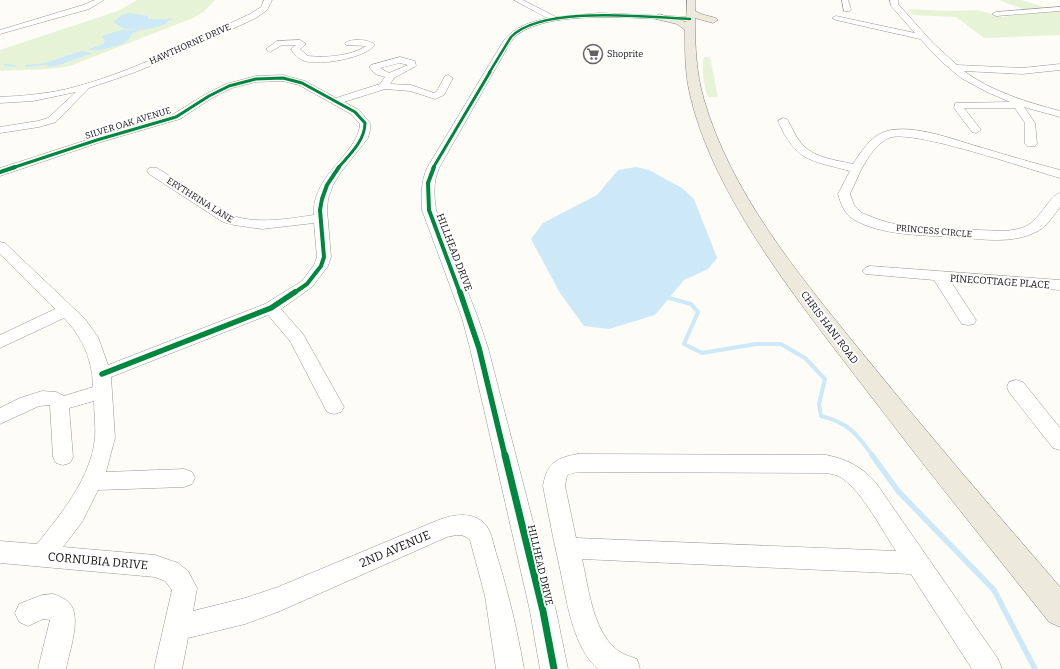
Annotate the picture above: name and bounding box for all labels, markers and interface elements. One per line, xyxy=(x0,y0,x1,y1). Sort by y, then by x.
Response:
street label: HAWTHORNE DRIVE xyxy=(148,22,232,66)
supermarket icon: Shoprite xyxy=(582,43,604,65)
place label: Shoprite xyxy=(607,49,643,59)
street label: SILVER OAK AVENUE xyxy=(84,105,172,141)
street label: ERYTHRINA LANE xyxy=(165,175,235,225)
street label: HILLHEAD DRIVE xyxy=(434,212,474,293)
street label: PRINCESS CIRCLE xyxy=(895,223,973,239)
street label: PINECOTTAGE PLACE xyxy=(950,273,1050,291)
street label: CHRIS HANI ROAD xyxy=(798,289,860,366)
street label: HILLHEAD DRIVE xyxy=(525,524,555,607)
street label: 2ND AVENUE xyxy=(357,528,433,570)
street label: CORNUBIA DRIVE xyxy=(47,550,149,572)

